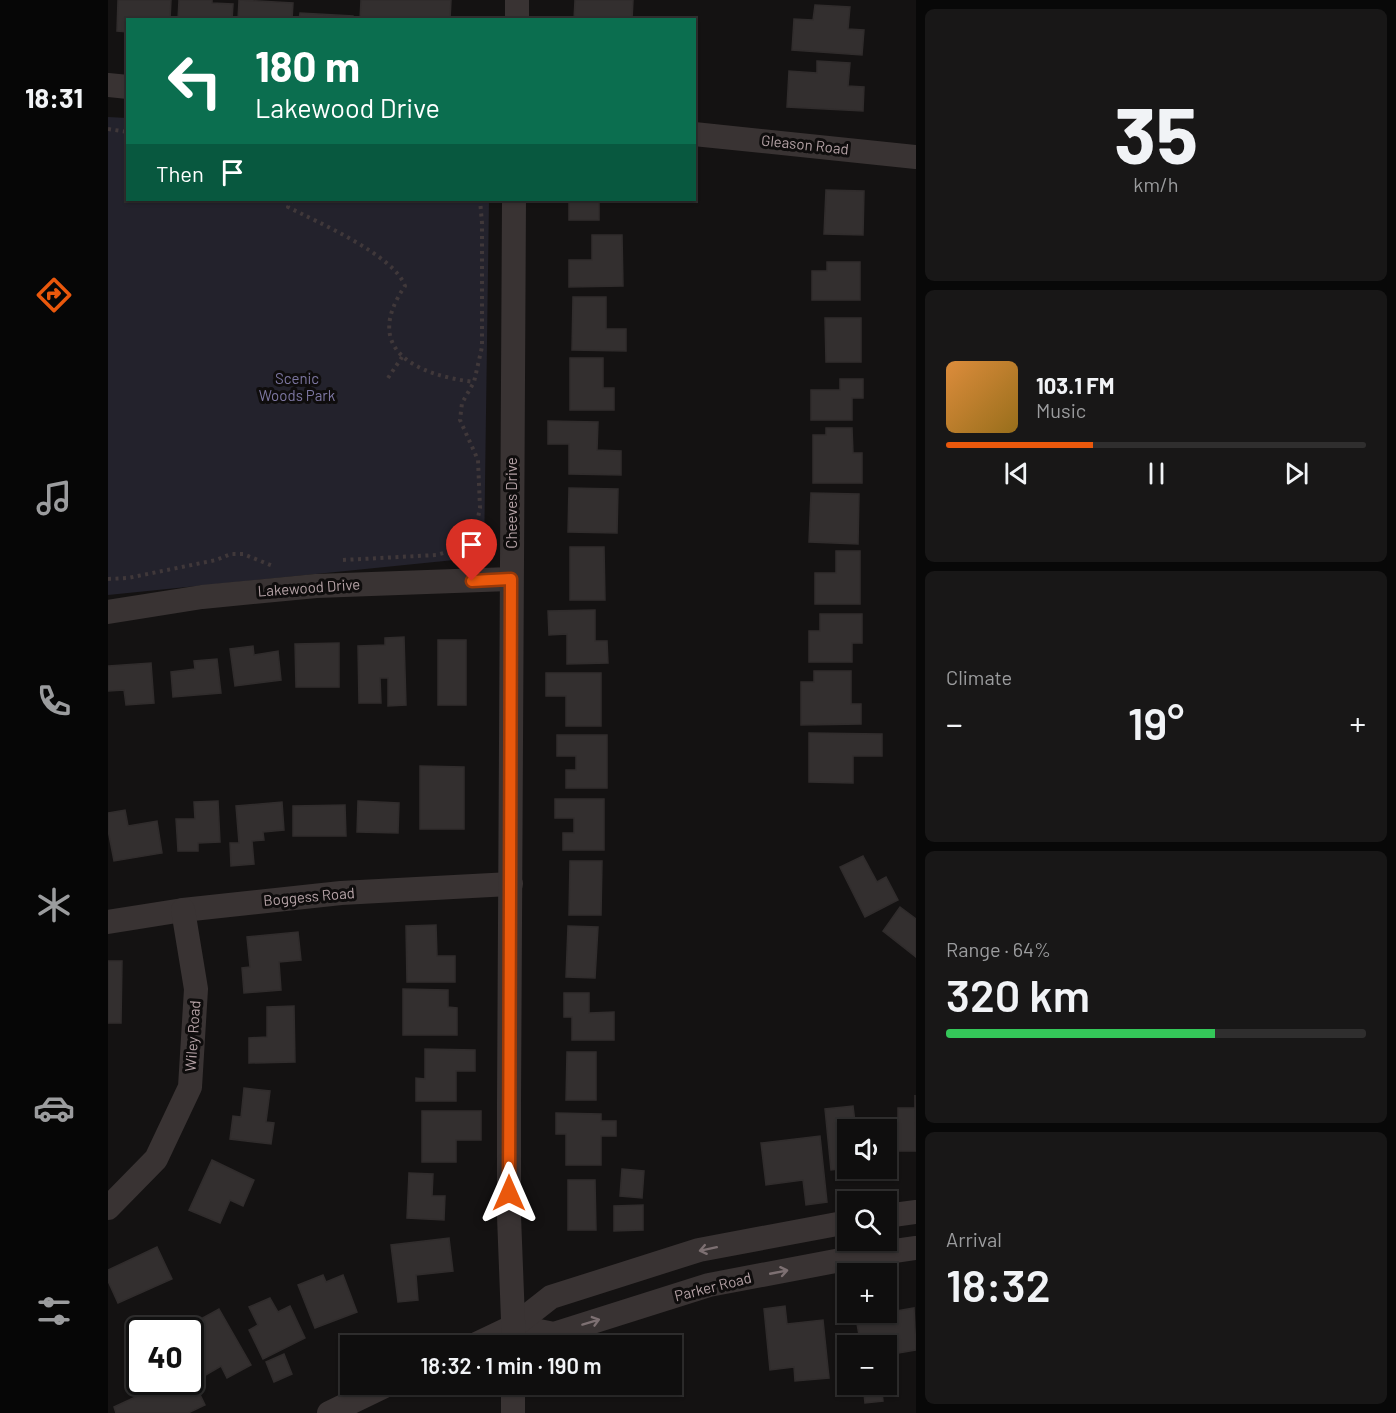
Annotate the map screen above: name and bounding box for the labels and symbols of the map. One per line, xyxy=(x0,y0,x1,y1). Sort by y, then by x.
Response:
street label: Gleason Road xyxy=(760,130,850,158)
park label: Scenic Woods Park xyxy=(259,369,336,404)
street label: Cheeves Drive xyxy=(502,457,520,549)
pin xyxy=(446,519,497,581)
street label: Lakewood Drive xyxy=(257,574,361,600)
street label: Boggess Road xyxy=(262,883,355,909)
street label: Wiley Road xyxy=(181,1000,203,1072)
position arrow xyxy=(477,1161,541,1225)
one-way arrow xyxy=(698,1244,718,1255)
one-way arrow xyxy=(768,1266,788,1277)
street label: Parker Road xyxy=(672,1268,753,1304)
one-way arrow xyxy=(581,1316,600,1327)
speed limit sign: 40 xyxy=(126,1317,204,1395)

